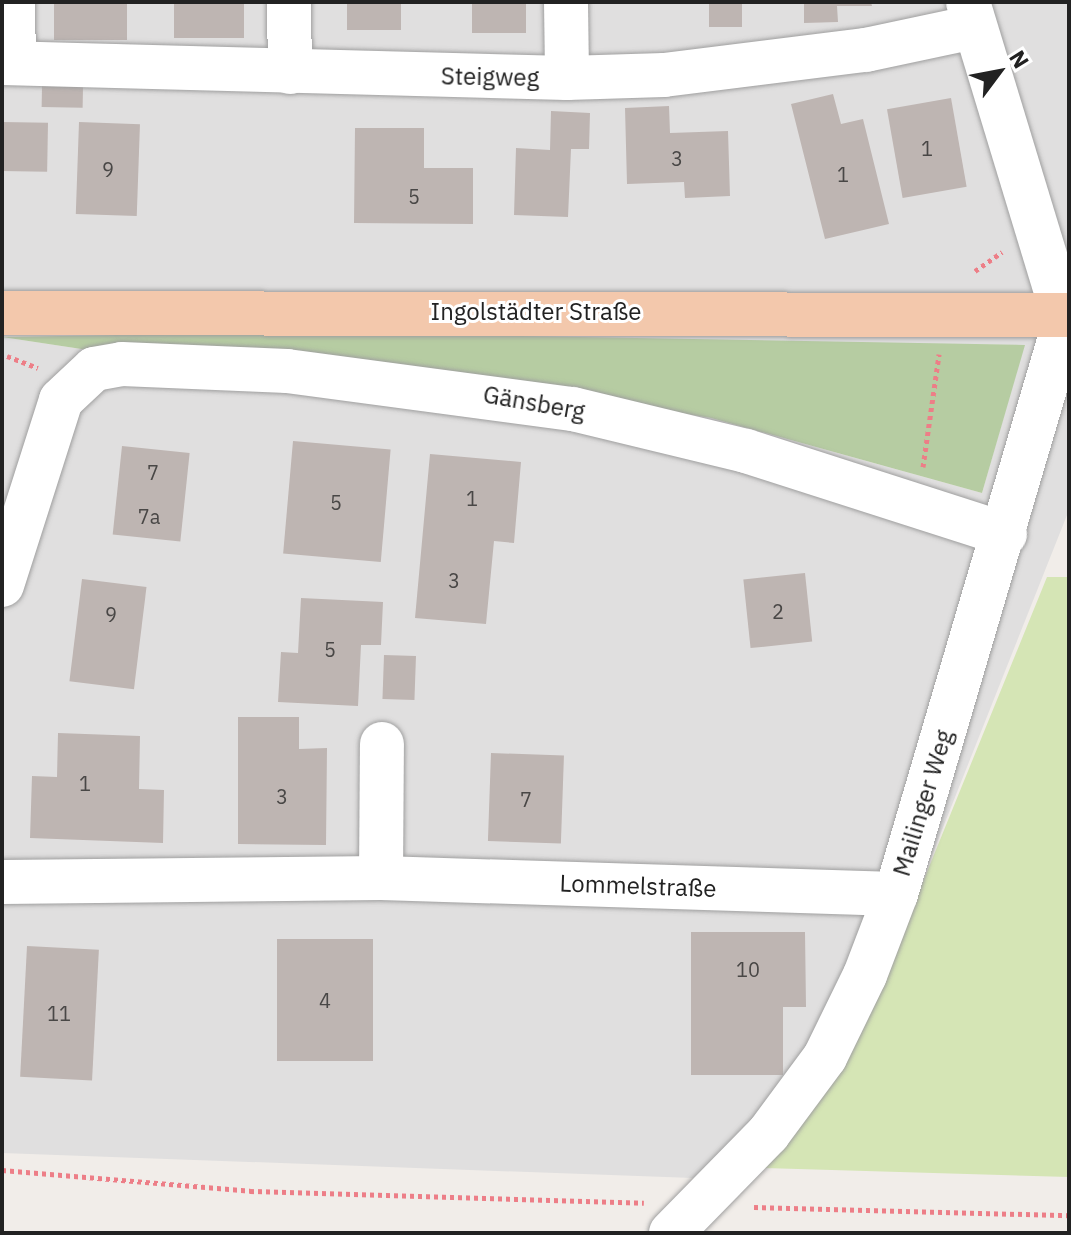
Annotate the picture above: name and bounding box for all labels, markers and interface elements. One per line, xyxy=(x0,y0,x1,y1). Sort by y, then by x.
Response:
north arrow xyxy=(959,32,1039,112)
text: N xyxy=(1003,45,1036,73)
street label: Steigweg xyxy=(441,62,539,92)
house number: 1 xyxy=(921,136,933,160)
house number: 3 xyxy=(671,146,683,170)
house number: 9 xyxy=(102,157,114,181)
house number: 1 xyxy=(837,162,849,186)
house number: 5 xyxy=(408,184,420,208)
street label: Ingolstädter Straße xyxy=(431,298,641,326)
street label: Gänsberg xyxy=(481,380,587,426)
house number: 7 xyxy=(147,460,159,484)
house number: 1 xyxy=(466,486,478,510)
house number: 5 xyxy=(330,490,342,514)
house number: 7a xyxy=(138,504,160,528)
house number: 3 xyxy=(448,568,460,592)
house number: 2 xyxy=(772,599,784,623)
house number: 9 xyxy=(105,602,117,626)
house number: 5 xyxy=(324,637,336,661)
street label: Mailinger Weg xyxy=(887,726,959,880)
house number: 1 xyxy=(79,771,91,795)
house number: 3 xyxy=(276,784,288,808)
house number: 7 xyxy=(520,787,532,811)
street label: Lommelstraße xyxy=(559,869,717,903)
house number: 10 xyxy=(736,957,760,981)
house number: 4 xyxy=(319,988,331,1012)
house number: 11 xyxy=(47,1001,71,1025)

